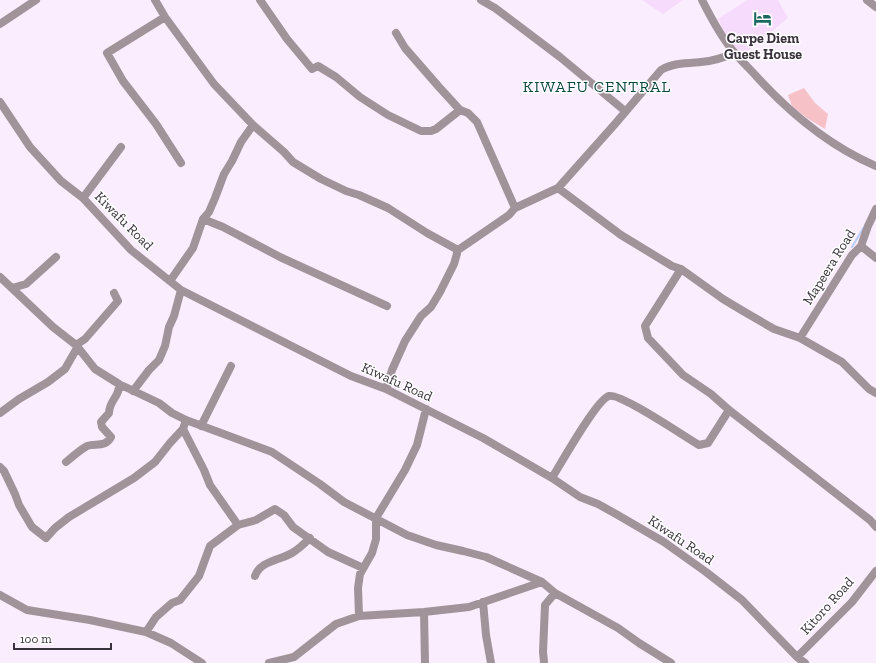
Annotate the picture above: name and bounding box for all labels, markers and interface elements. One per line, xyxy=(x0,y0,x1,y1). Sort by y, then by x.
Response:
hotel icon: Carpe Diem Guest House xyxy=(753,8,773,28)
place label: Carpe Diem Guest House xyxy=(724,30,802,63)
district label: KIWAFU CENTRAL xyxy=(523,77,671,96)
street label: Kiwafu Road xyxy=(91,188,157,254)
street label: Mapeera Road xyxy=(799,226,859,308)
street label: Kiwafu Road xyxy=(359,359,435,405)
street label: Kiwafu Road xyxy=(645,512,717,568)
street label: Kitoro Road xyxy=(797,573,857,638)
scale bar xyxy=(14,625,111,651)
text: 100 m xyxy=(20,632,52,646)

